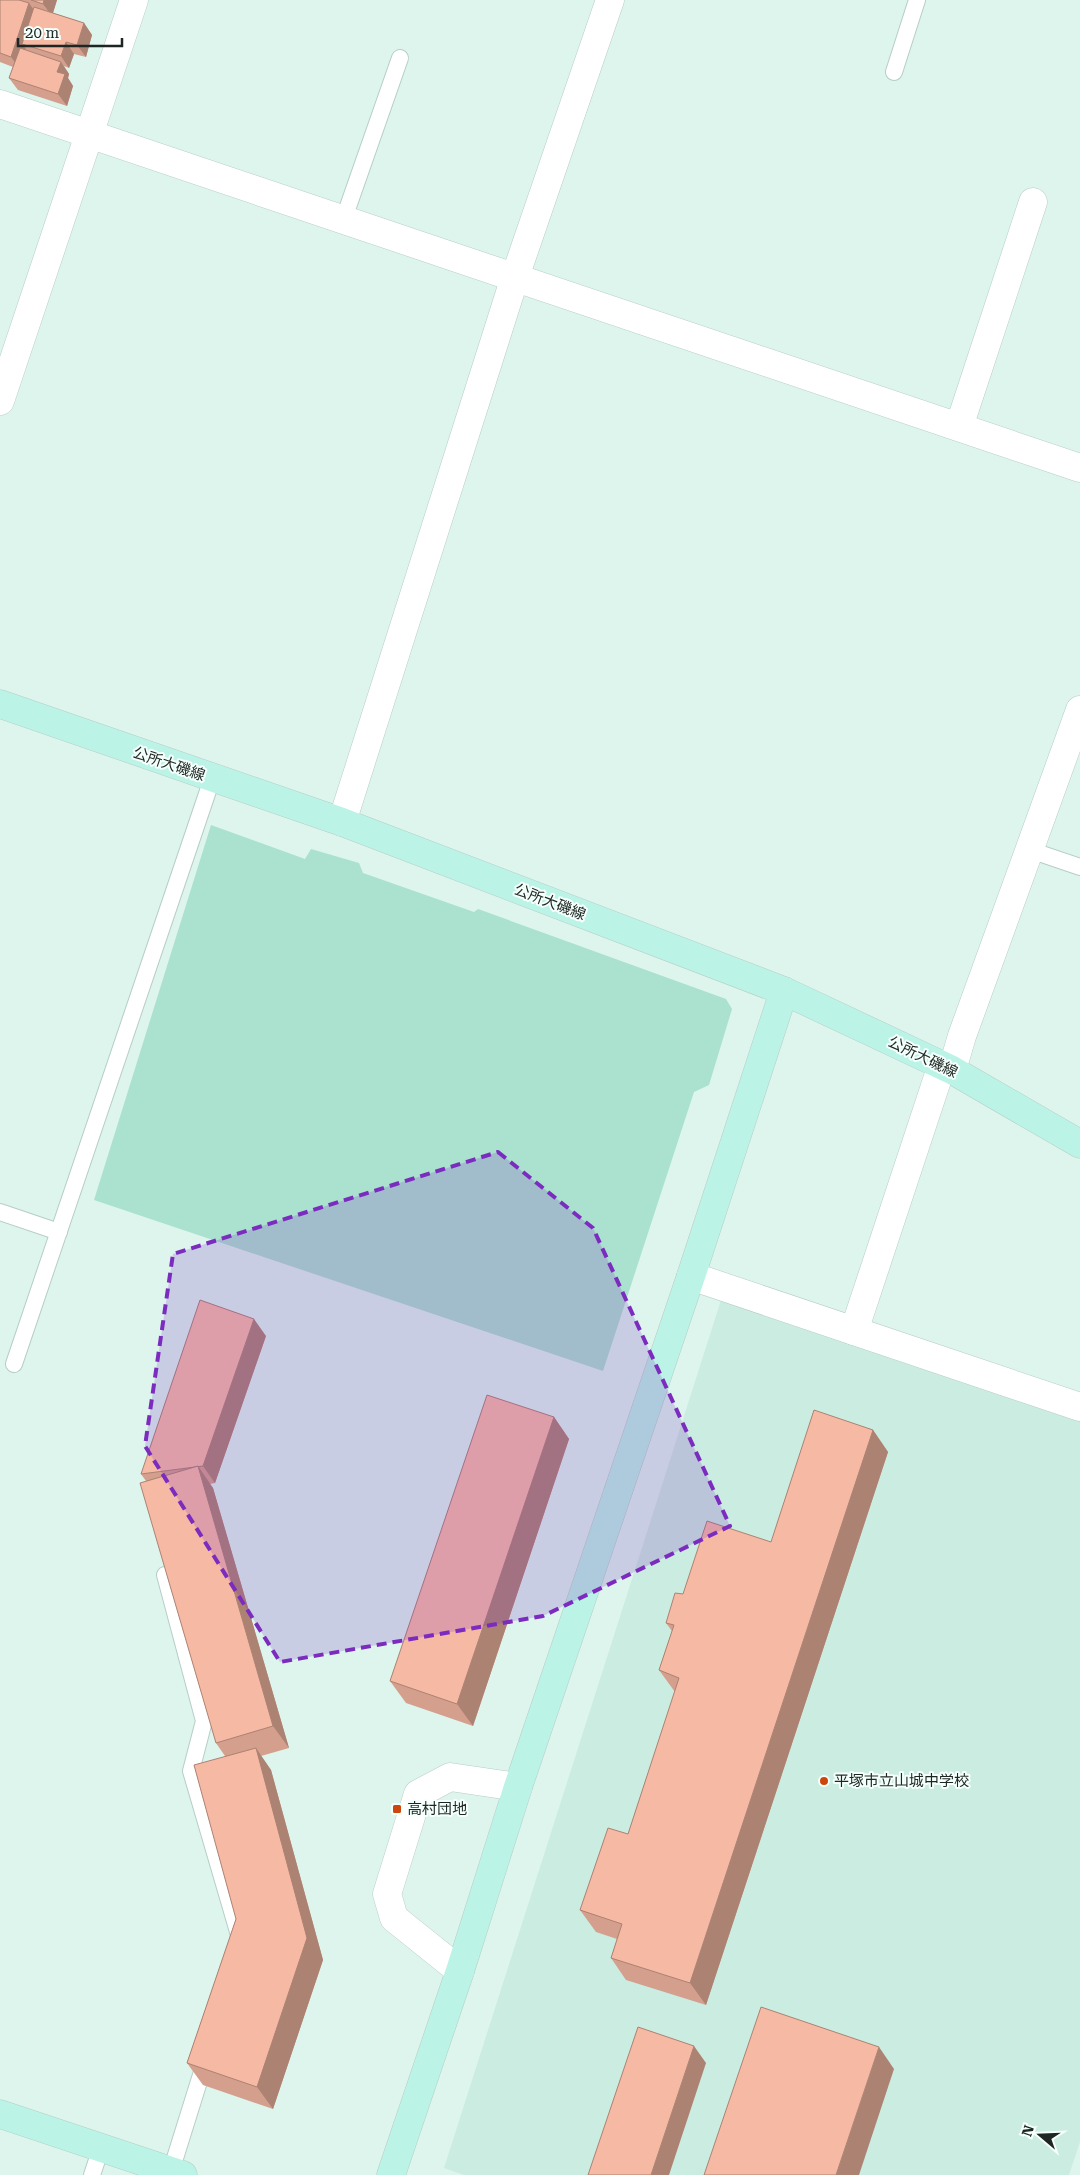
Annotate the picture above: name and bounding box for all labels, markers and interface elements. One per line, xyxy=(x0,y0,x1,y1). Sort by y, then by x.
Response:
scale bar xyxy=(18,15,121,47)
text: 20 m xyxy=(25,24,60,42)
street label: 公所大磯線 xyxy=(131,743,207,785)
street label: 公所大磯線 xyxy=(512,880,588,924)
street label: 公所大磯線 xyxy=(885,1032,961,1082)
place label: 平塚市立山城中学校 xyxy=(834,1772,969,1790)
marker: 平塚市立山城中学校 xyxy=(818,1775,830,1787)
place label: 高村団地 xyxy=(407,1800,467,1818)
marker: 高村団地 xyxy=(391,1803,403,1815)
north arrow xyxy=(1015,2110,1065,2160)
text: N xyxy=(1018,2123,1037,2138)

